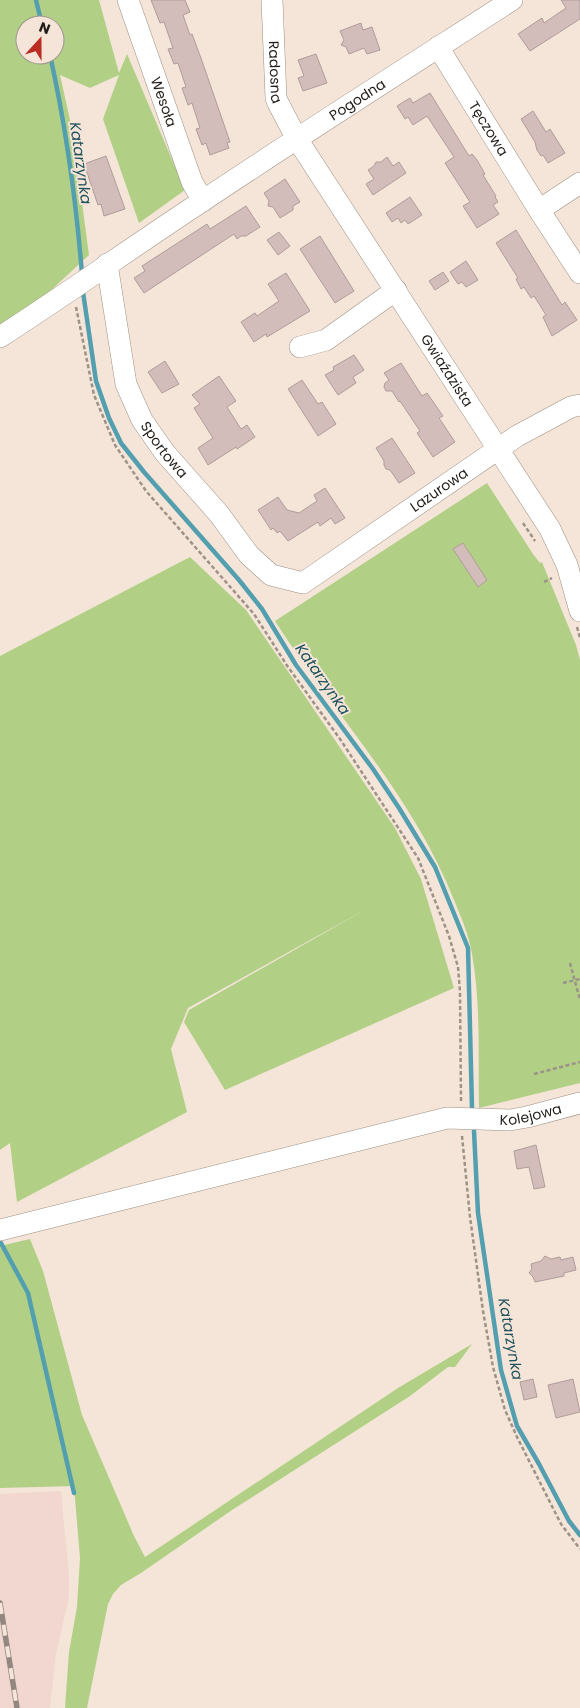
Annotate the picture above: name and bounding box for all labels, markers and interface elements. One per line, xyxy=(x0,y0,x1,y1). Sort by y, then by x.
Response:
north arrow xyxy=(15,15,65,65)
text: N xyxy=(36,17,53,39)
street label: Radosna xyxy=(264,40,287,106)
street label: Wesoła xyxy=(146,74,182,130)
street label: Pogodna xyxy=(325,74,389,125)
street label: Tęczowa xyxy=(464,97,513,160)
water label: Katarzynka xyxy=(65,120,97,206)
street label: Gwiaździsta xyxy=(416,330,478,411)
street label: Sportowa xyxy=(136,417,193,482)
street label: Lazurowa xyxy=(406,463,472,517)
water label: Katarzynka xyxy=(291,639,355,719)
street label: Kolejowa xyxy=(499,1098,564,1130)
water label: Katarzynka xyxy=(493,1296,529,1382)

